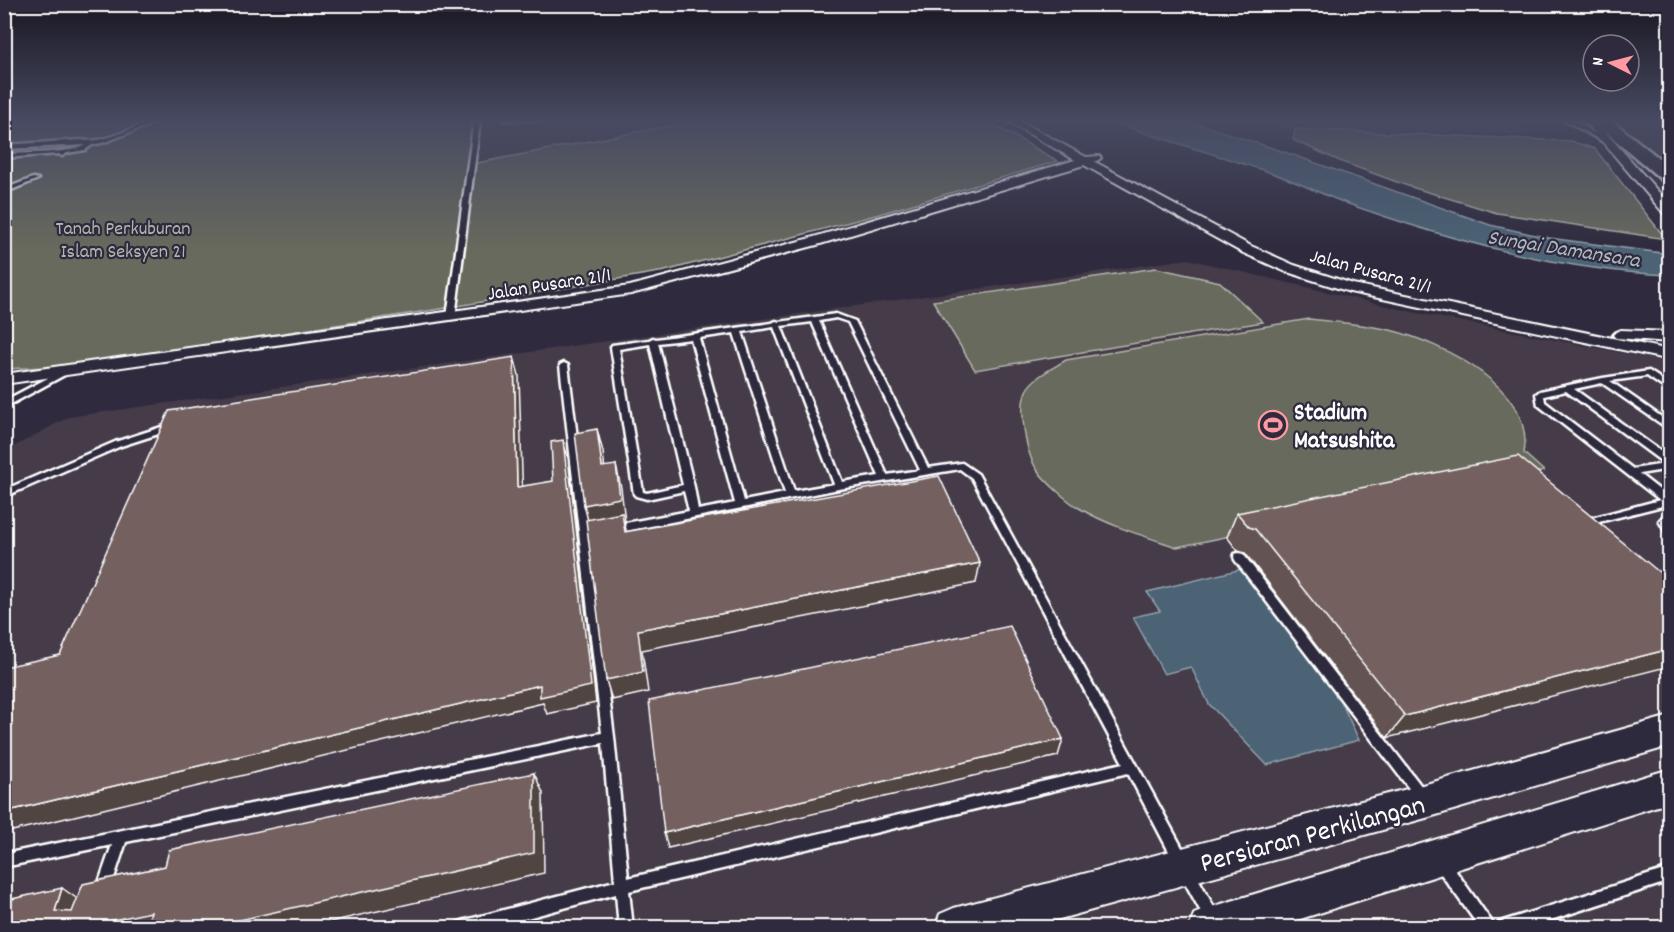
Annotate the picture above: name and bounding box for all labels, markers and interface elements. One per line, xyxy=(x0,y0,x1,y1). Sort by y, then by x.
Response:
north arrow xyxy=(1581,33,1641,93)
text: N xyxy=(1587,56,1610,67)
park label: Tanah Perkuburan Islam Seksyen 21 xyxy=(55,216,191,267)
water label: Sungai Damansara xyxy=(1485,223,1643,278)
street label: Jalan Pusara 21/1 xyxy=(1306,243,1434,303)
street label: Jalan Pusara 21/1 xyxy=(486,262,613,310)
place label: Stadium Matsushita xyxy=(1294,397,1395,459)
sports icon: Stadium Matsushita xyxy=(1257,409,1289,441)
street label: Persiaran Perkilangan xyxy=(1196,788,1430,886)

